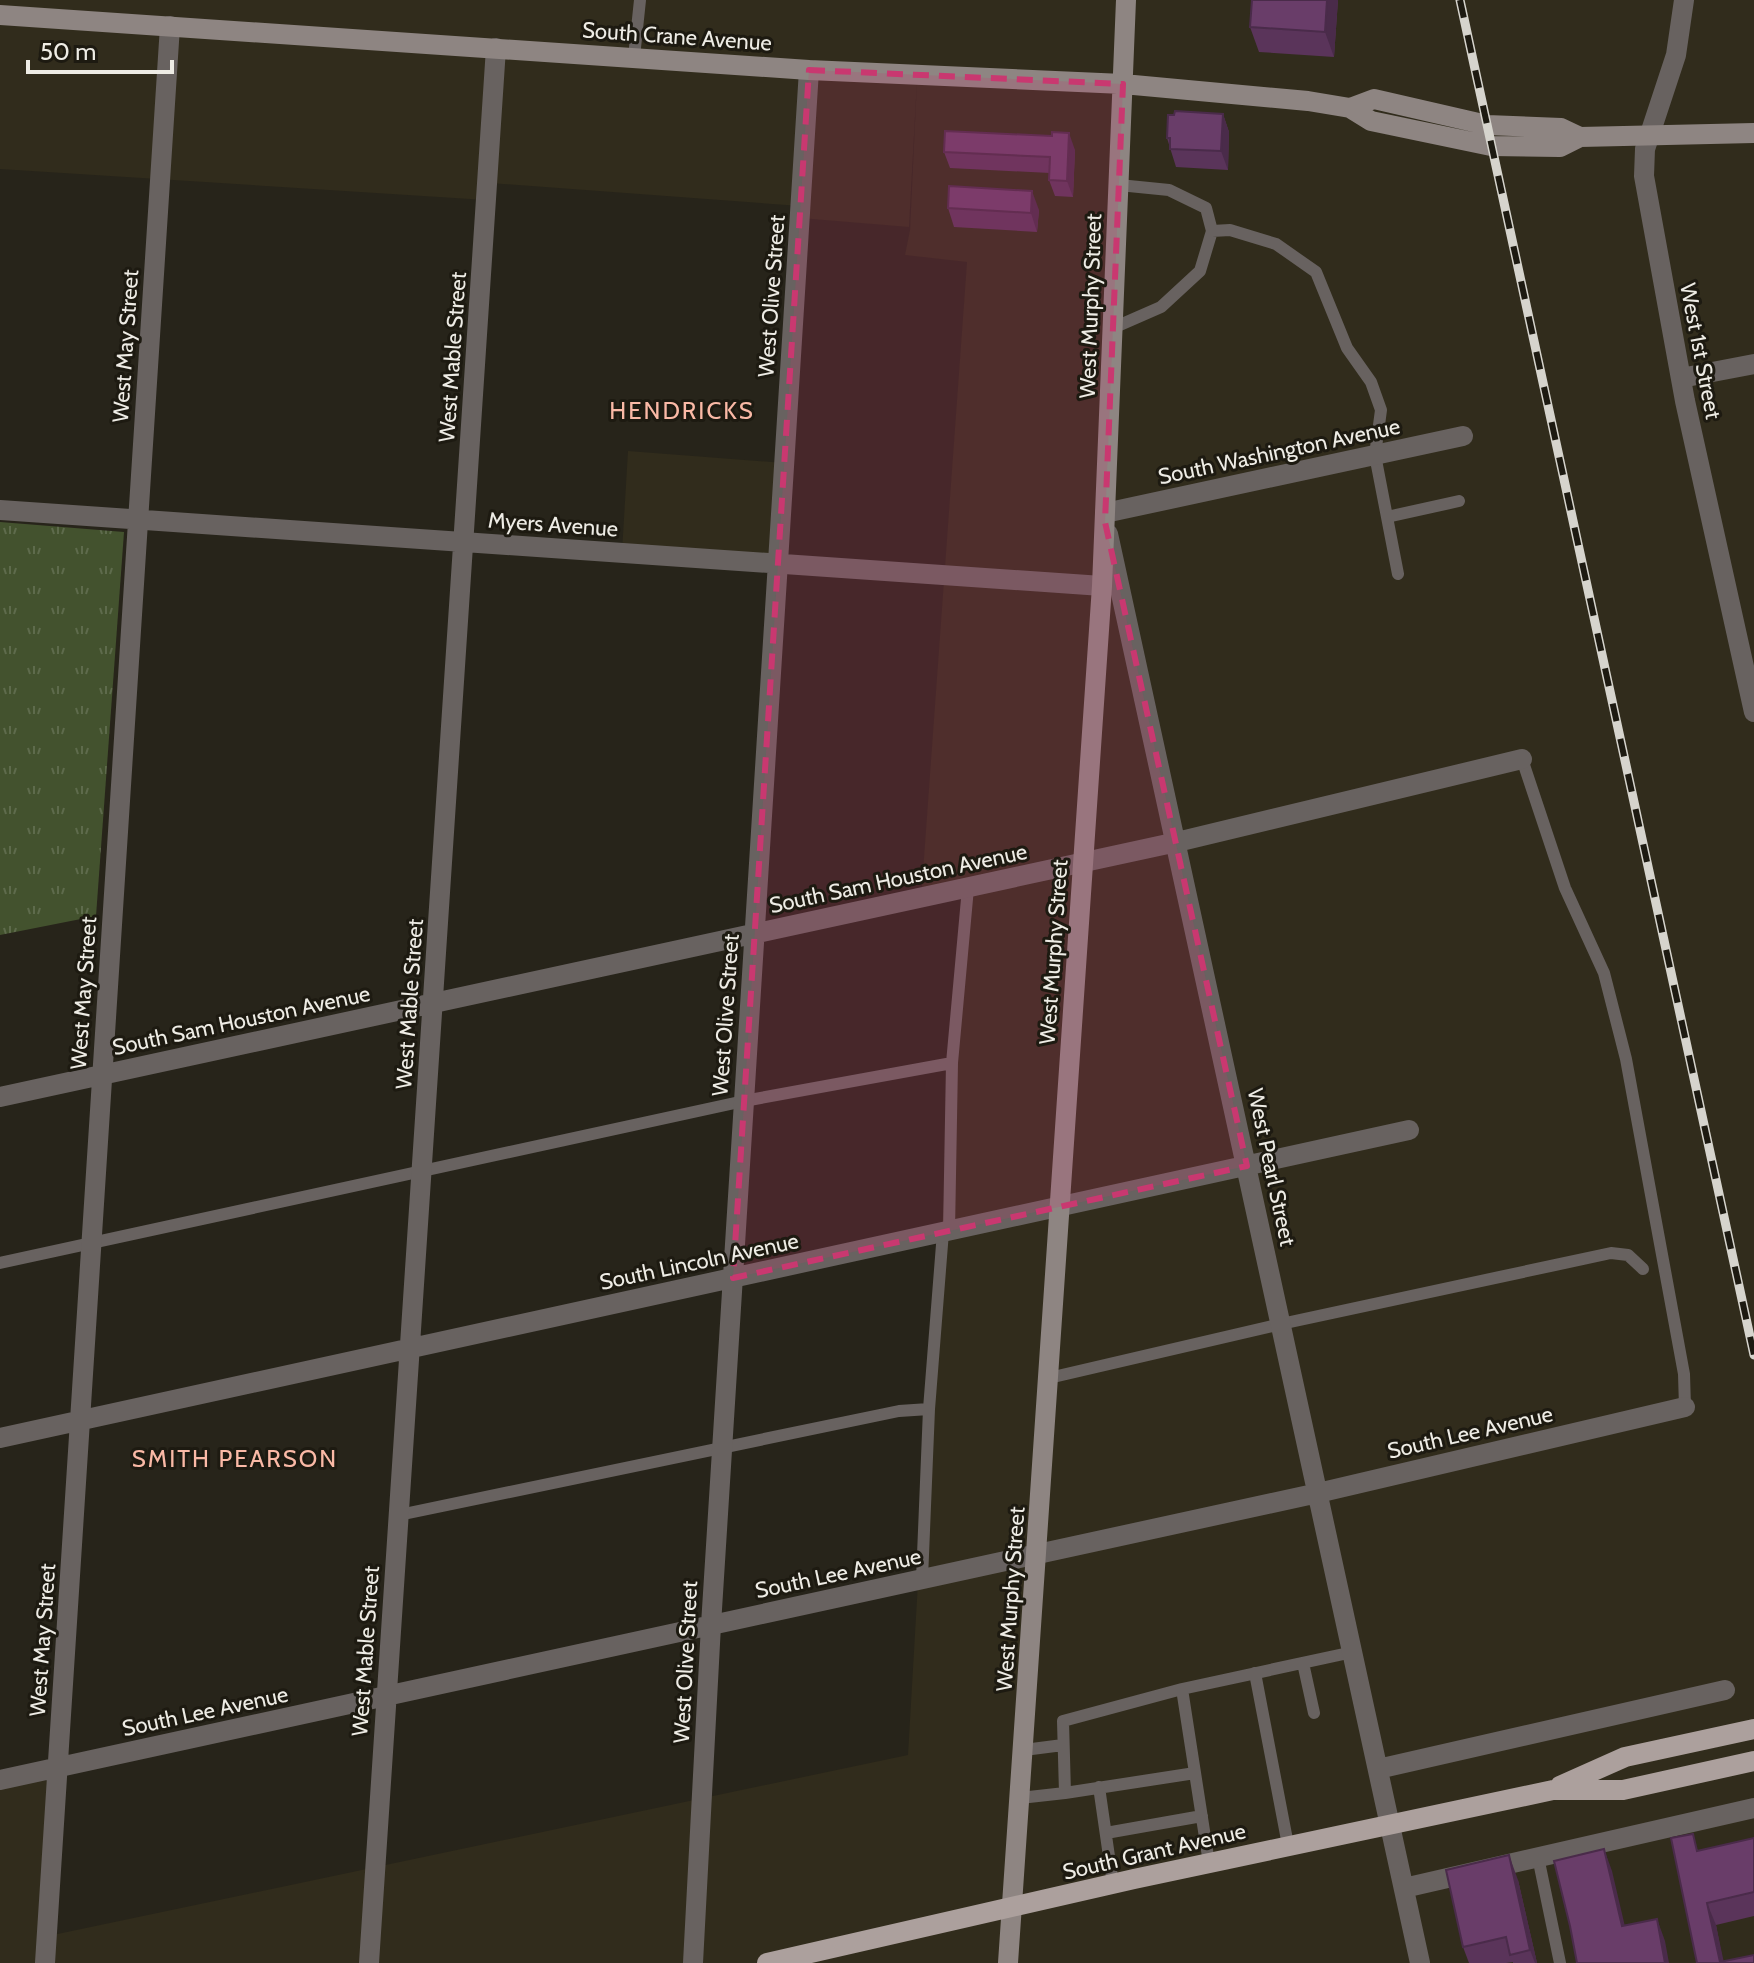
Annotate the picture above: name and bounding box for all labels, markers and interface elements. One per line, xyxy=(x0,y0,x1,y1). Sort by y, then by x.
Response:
street label: South Crane Avenue xyxy=(581,16,773,57)
scale bar xyxy=(28,24,172,74)
text: 50 m xyxy=(40,37,96,66)
street label: West Murphy Street xyxy=(1074,212,1107,399)
street label: West Olive Street xyxy=(752,213,791,378)
street label: West May Street xyxy=(107,268,144,423)
street label: West Mable Street xyxy=(433,270,472,443)
street label: West 1st Street xyxy=(1674,281,1727,422)
district label: HENDRICKS xyxy=(609,396,755,425)
street label: South Washington Avenue xyxy=(1156,413,1403,490)
street label: Myers Avenue xyxy=(487,506,619,543)
street label: South Sam Houston Avenue xyxy=(767,838,1029,919)
street label: West Murphy Street xyxy=(1034,858,1073,1045)
street label: West May Street xyxy=(65,915,102,1070)
street label: West Mable Street xyxy=(390,917,429,1090)
street label: West Olive Street xyxy=(706,932,745,1097)
street label: South Sam Houston Avenue xyxy=(110,980,372,1061)
street label: West Pearl Street xyxy=(1242,1086,1302,1249)
street label: South Lincoln Avenue xyxy=(597,1227,801,1296)
street label: South Lee Avenue xyxy=(1385,1400,1555,1465)
district label: SMITH PEARSON xyxy=(132,1444,338,1473)
street label: West Murphy Street xyxy=(991,1505,1030,1692)
street label: South Lee Avenue xyxy=(753,1543,923,1604)
street label: West May Street xyxy=(24,1562,61,1717)
street label: West Mable Street xyxy=(346,1564,385,1737)
street label: West Olive Street xyxy=(668,1579,703,1744)
street label: South Lee Avenue xyxy=(120,1681,290,1742)
street label: South Grant Avenue xyxy=(1060,1817,1248,1886)

